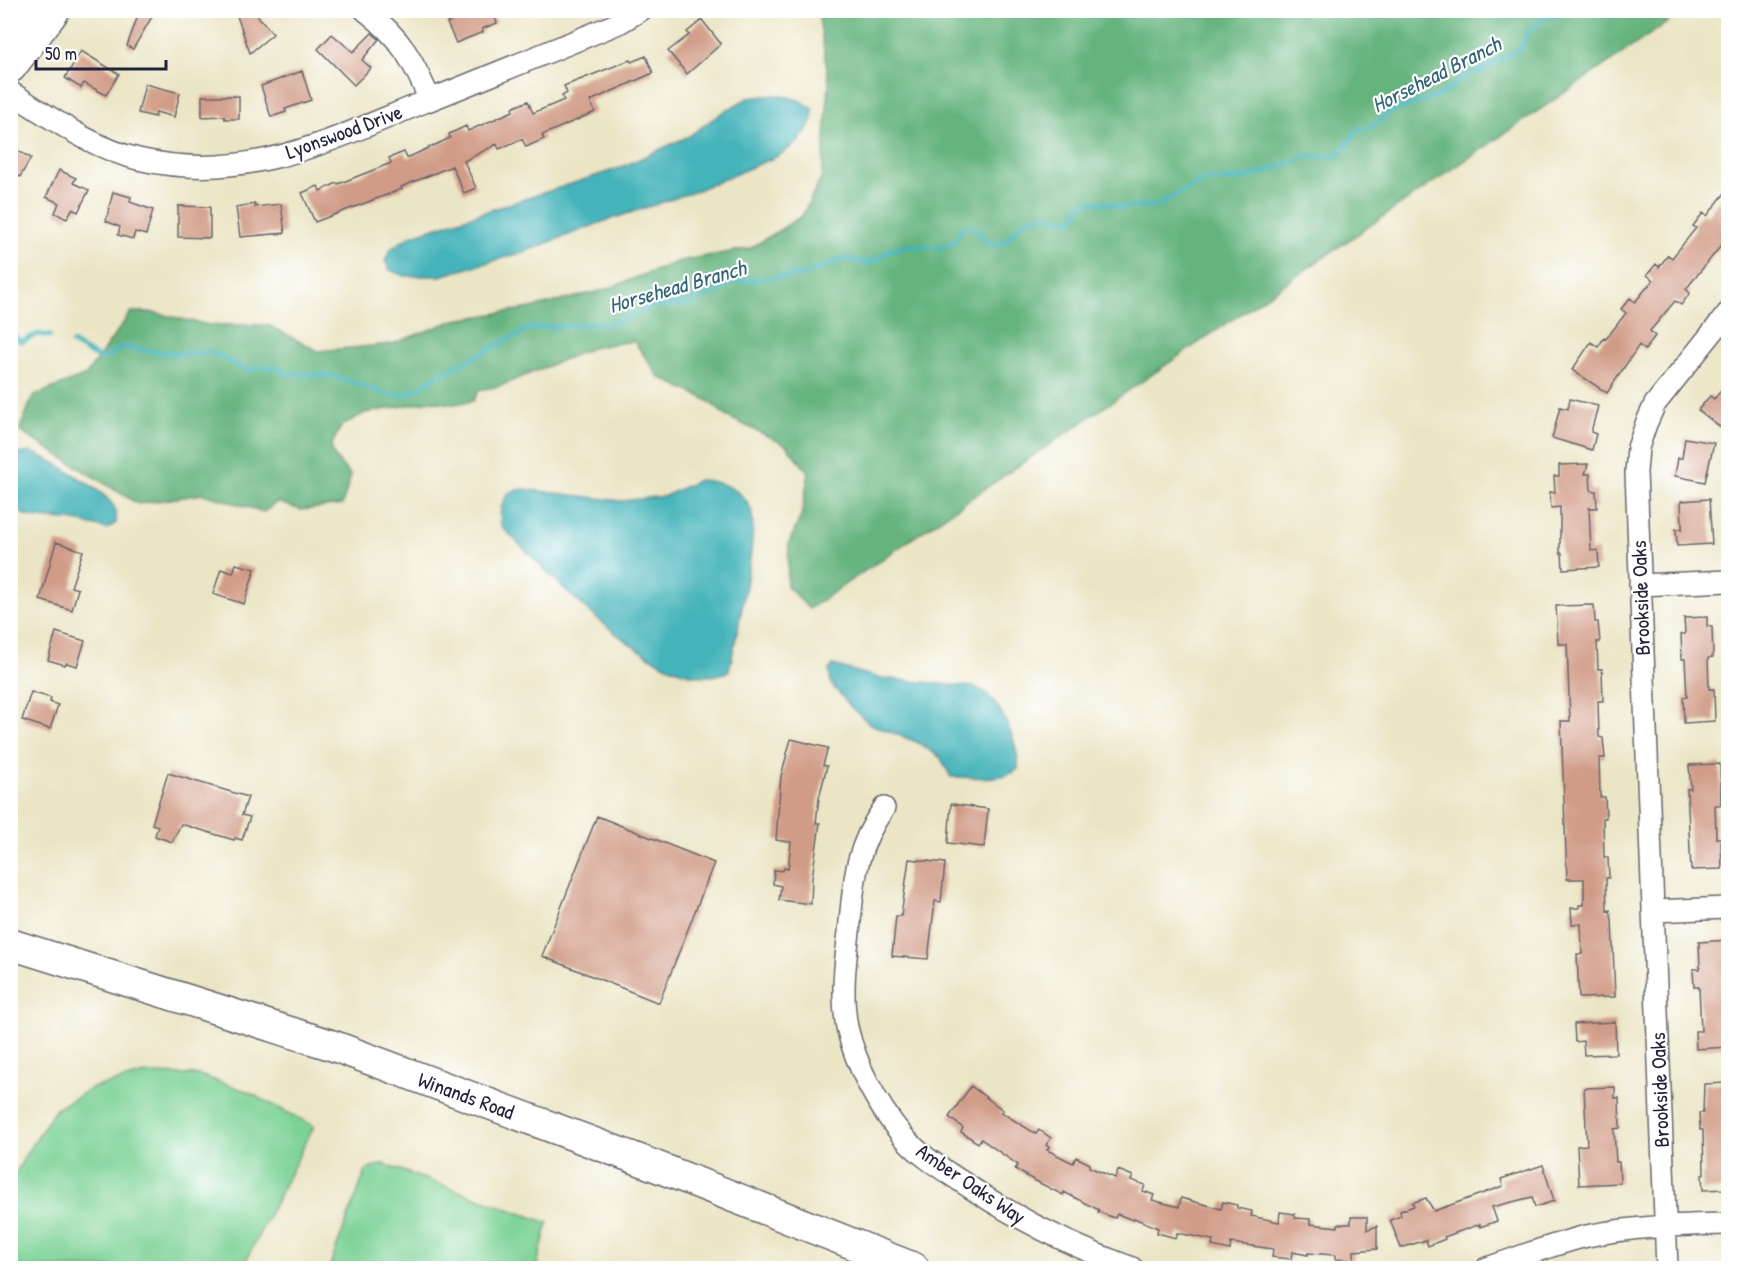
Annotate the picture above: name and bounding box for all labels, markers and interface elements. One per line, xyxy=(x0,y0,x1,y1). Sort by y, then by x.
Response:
water label: Horsehead Branch xyxy=(1366,28,1507,119)
scale bar xyxy=(36,33,166,71)
text: 50 m xyxy=(45,41,77,66)
street label: Lyonswood Drive xyxy=(282,97,406,166)
water label: Horsehead Branch xyxy=(605,252,751,320)
street label: Brookside Oaks xyxy=(1624,540,1657,656)
street label: Brookside Oaks xyxy=(1643,1032,1676,1148)
street label: Winands Road xyxy=(414,1065,518,1126)
street label: Amber Oaks Way xyxy=(911,1136,1032,1231)

